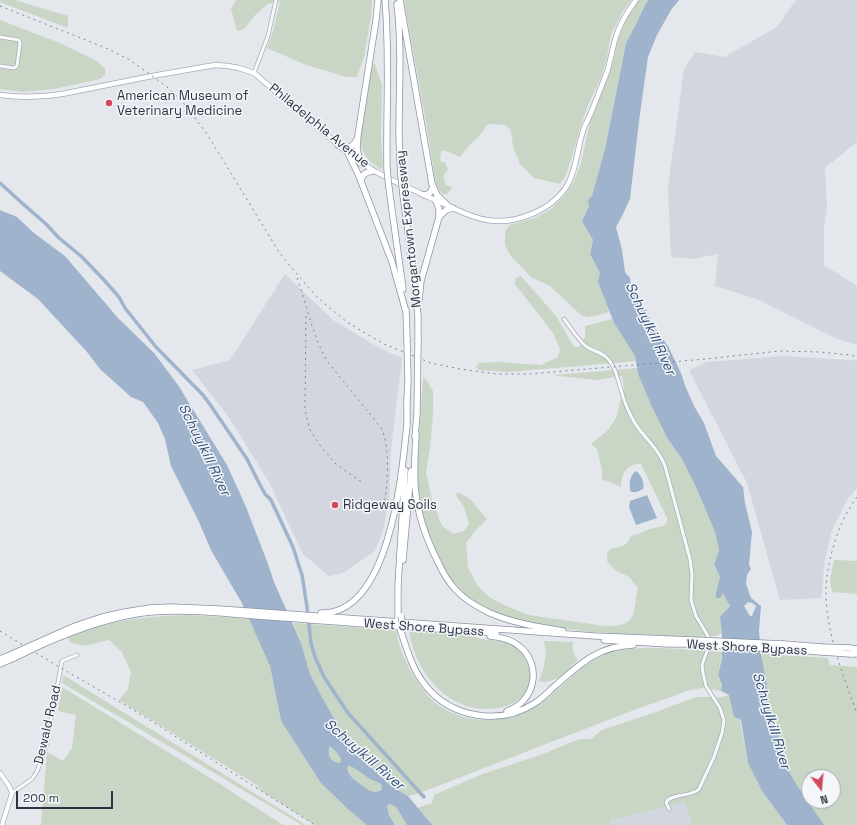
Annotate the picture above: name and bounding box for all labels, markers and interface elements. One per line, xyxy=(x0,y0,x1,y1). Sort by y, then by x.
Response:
street label: Philadelphia Avenue xyxy=(266,81,372,171)
place label: American Museum of Veterinary Medicine xyxy=(117,88,248,119)
marker: American Museum of Veterinary Medicine xyxy=(104,98,114,108)
street label: Morgantown Expressway xyxy=(393,150,425,308)
water label: Schuylkill River xyxy=(621,280,679,378)
water label: Schuylkill River xyxy=(174,401,234,499)
place label: Ridgeway Soils xyxy=(343,497,437,513)
marker: Ridgeway Soils xyxy=(330,500,340,510)
street label: West Shore Bypass xyxy=(363,616,485,640)
street label: West Shore Bypass xyxy=(686,637,808,659)
water label: Schuylkill River xyxy=(748,670,794,772)
street label: Dewald Road xyxy=(31,684,65,766)
water label: Schuylkill River xyxy=(321,716,407,794)
north arrow xyxy=(801,769,841,809)
scale bar xyxy=(18,783,115,809)
text: 200 m xyxy=(23,790,59,806)
text: N xyxy=(819,792,830,807)

